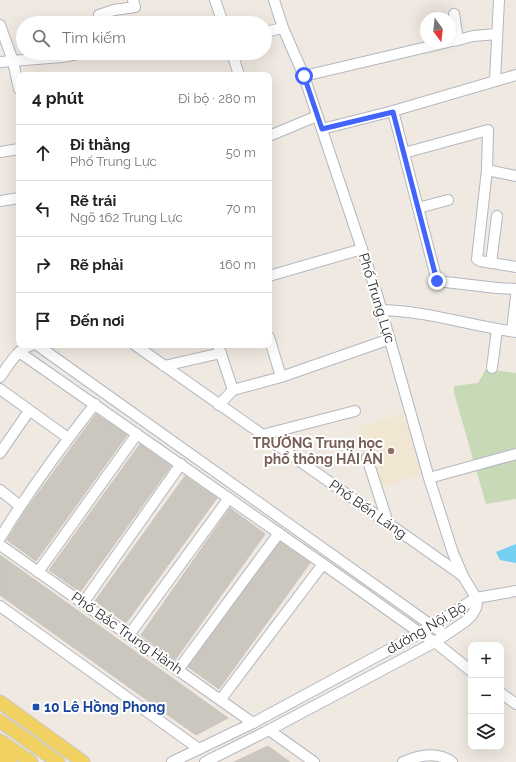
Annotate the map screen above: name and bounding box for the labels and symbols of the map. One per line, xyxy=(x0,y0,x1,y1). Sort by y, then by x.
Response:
north arrow xyxy=(420,12,456,48)
route start xyxy=(295,67,313,85)
street label: Phố Trung Lực xyxy=(356,251,398,345)
route end xyxy=(428,272,446,290)
place label: TRƯỜNG Trung học phổ thông HẢI AN xyxy=(253,434,383,467)
marker: TRƯỜNG Trung học phổ thông HẢI AN xyxy=(386,446,396,456)
street label: Phố Bến Láng xyxy=(326,476,410,542)
street label: Phố Bắc Trung Hành xyxy=(68,589,186,677)
street label: đường Nội Bộ xyxy=(383,599,469,657)
place label: 10 Lê Hồng Phong xyxy=(44,699,165,715)
marker: 10 Lê Hồng Phong xyxy=(31,702,41,712)

